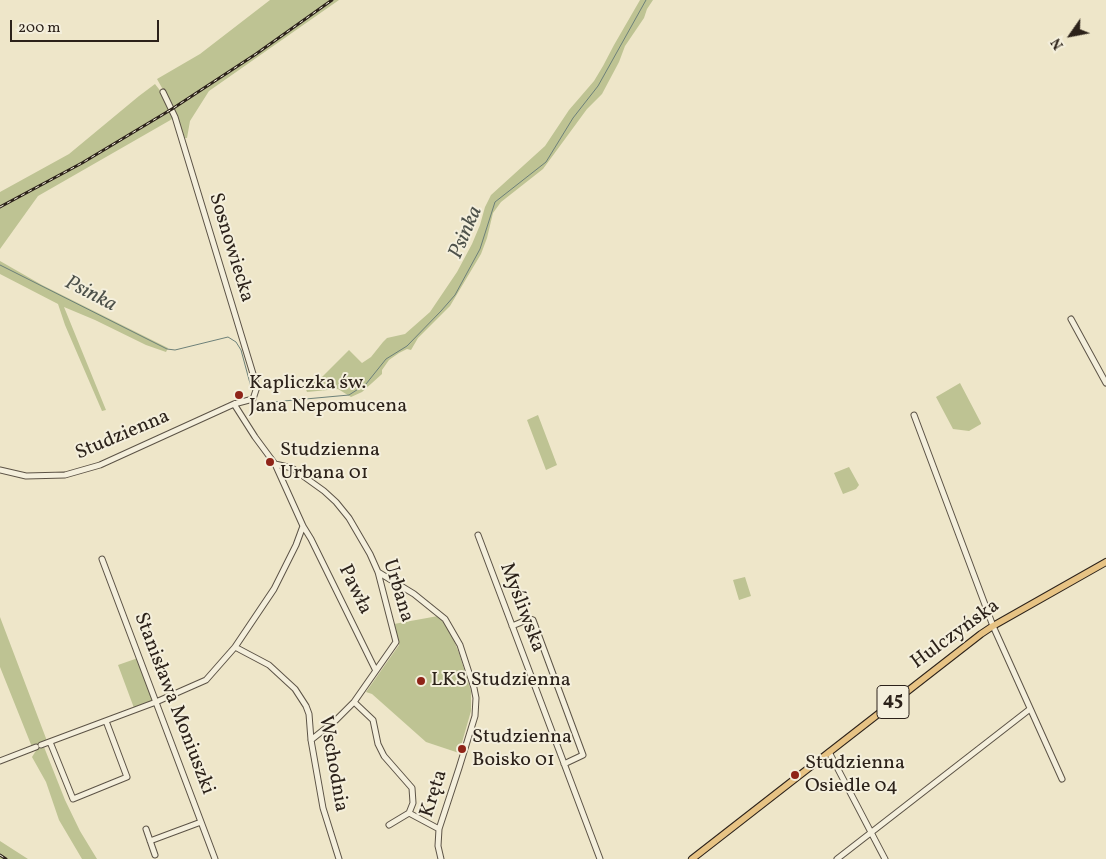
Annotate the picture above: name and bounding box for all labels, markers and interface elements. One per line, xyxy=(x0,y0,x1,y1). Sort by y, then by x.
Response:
scale bar xyxy=(12,10,161,42)
north arrow xyxy=(1046,10,1096,60)
text: 200 m xyxy=(18,18,61,39)
text: N xyxy=(1047,34,1069,53)
street label: Sosnowiecka xyxy=(202,191,258,305)
water label: Psinka xyxy=(445,203,489,263)
water label: Psinka xyxy=(60,271,120,319)
place label: Kapliczka św. Jana Nepomucena xyxy=(249,372,407,419)
marker: Kapliczka św. Jana Nepomucena xyxy=(233,389,245,401)
street label: Studzienna xyxy=(72,405,174,467)
place label: Studzienna Urbana 01 xyxy=(280,439,380,486)
marker: Studzienna Urbana 01 xyxy=(264,456,276,468)
street label: Urbana xyxy=(376,557,418,625)
street label: Myśliwska xyxy=(493,560,549,656)
street label: Pawła xyxy=(332,561,376,619)
street label: Hulczyńska xyxy=(907,595,1005,675)
street label: Stanisława Moniuszki xyxy=(127,610,219,798)
place label: LKS Studzienna xyxy=(431,669,571,693)
marker: LKS Studzienna xyxy=(415,675,427,687)
road number: 45 xyxy=(877,686,909,719)
street label: Wschodnia xyxy=(312,714,352,814)
place label: Studzienna Boisko 01 xyxy=(472,726,572,773)
marker: Studzienna Boisko 01 xyxy=(456,743,468,755)
place label: Studzienna Osiedle 04 xyxy=(805,752,905,799)
street label: Kręta xyxy=(416,767,454,821)
marker: Studzienna Osiedle 04 xyxy=(789,769,801,781)

